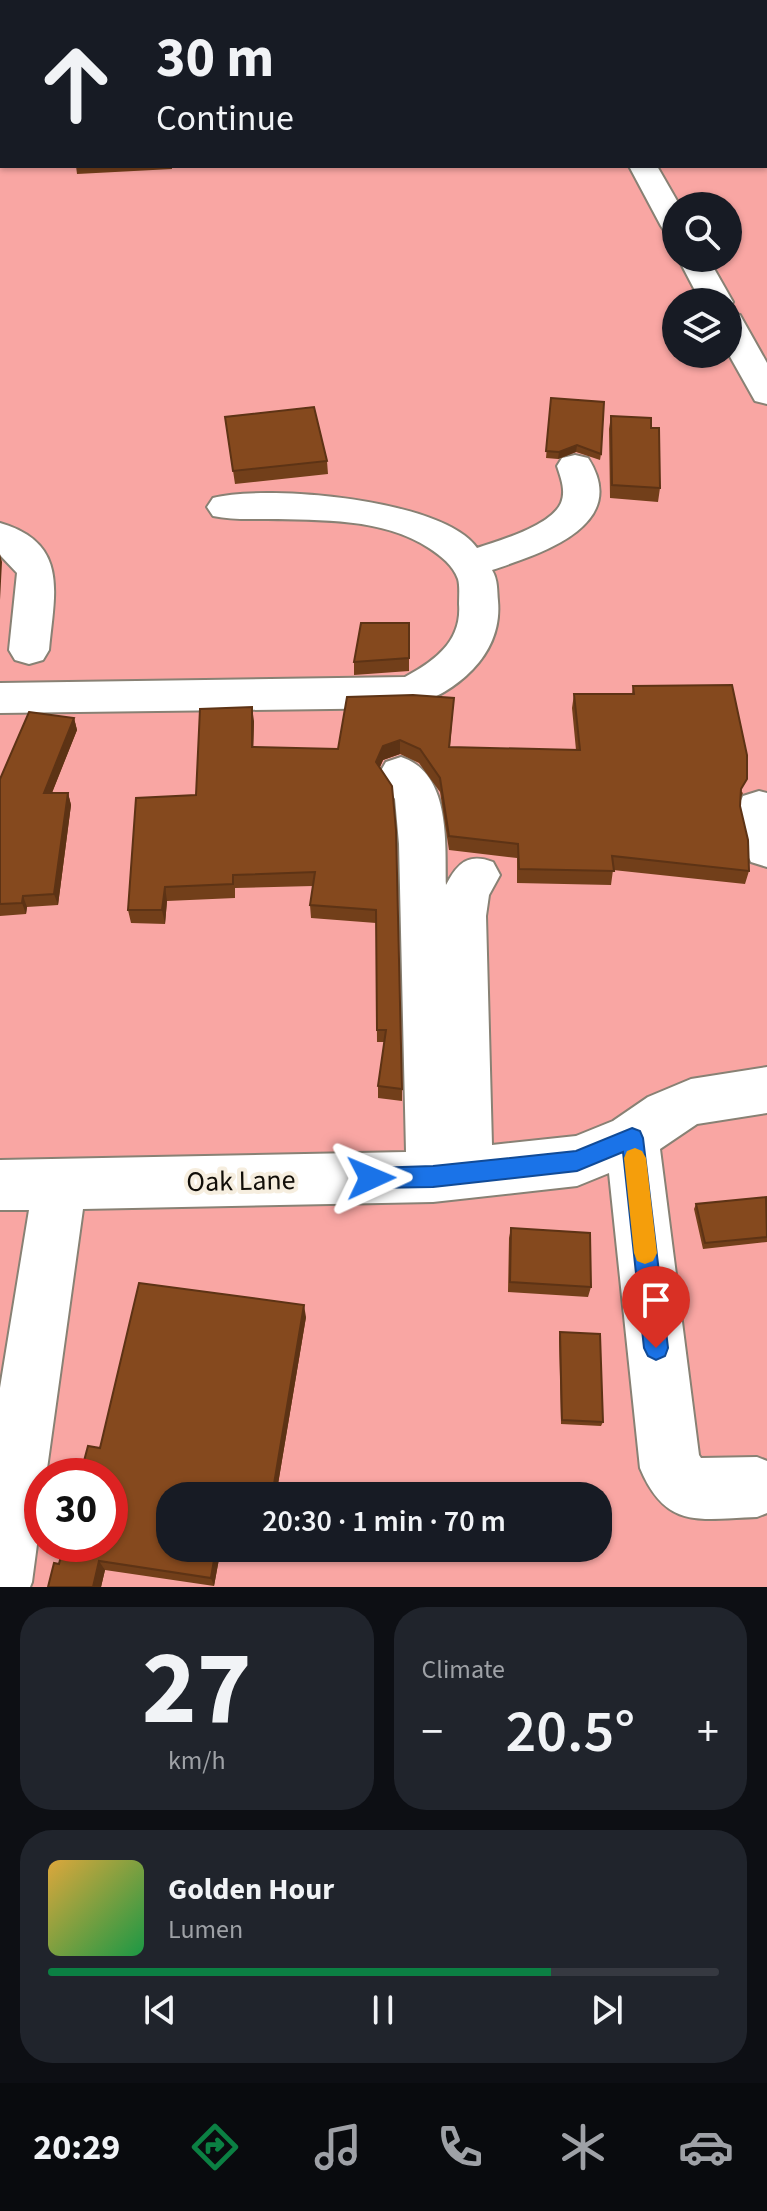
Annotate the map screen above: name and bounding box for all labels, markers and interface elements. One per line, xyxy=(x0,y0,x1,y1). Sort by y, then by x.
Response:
text: 30 m xyxy=(156,19,274,98)
icon: ahead xyxy=(24,32,128,136)
text: Continue xyxy=(156,93,294,144)
map controls xyxy=(662,192,742,368)
button: search xyxy=(662,192,742,272)
button: layers xyxy=(662,288,742,368)
position arrow xyxy=(329,1136,413,1220)
street label: Oak Lane xyxy=(186,1160,296,1202)
pin xyxy=(622,1266,690,1348)
icon: arrive xyxy=(634,1278,678,1322)
speed limit sign: 30 xyxy=(24,1458,128,1562)
text: 20:30 · 1 min · 70 m xyxy=(262,1500,506,1543)
text: 27 xyxy=(142,1616,252,1764)
text: Climate xyxy=(422,1651,505,1688)
text: 20.5° xyxy=(505,1690,635,1775)
text: − xyxy=(422,1701,443,1764)
text: + xyxy=(697,1701,719,1764)
text: km/h xyxy=(168,1742,226,1779)
text: Golden Hour xyxy=(168,1868,334,1911)
text: Lumen xyxy=(168,1911,243,1948)
icon: previous xyxy=(138,1988,182,2032)
icon: pause xyxy=(361,1988,405,2032)
icon: next xyxy=(585,1988,629,2032)
icon: directions xyxy=(187,2119,243,2175)
icon: music xyxy=(310,2119,366,2175)
icon: phone xyxy=(432,2119,488,2175)
icon: climate xyxy=(555,2119,611,2175)
icon: car xyxy=(678,2119,734,2175)
text: 20:29 xyxy=(33,2122,120,2173)

